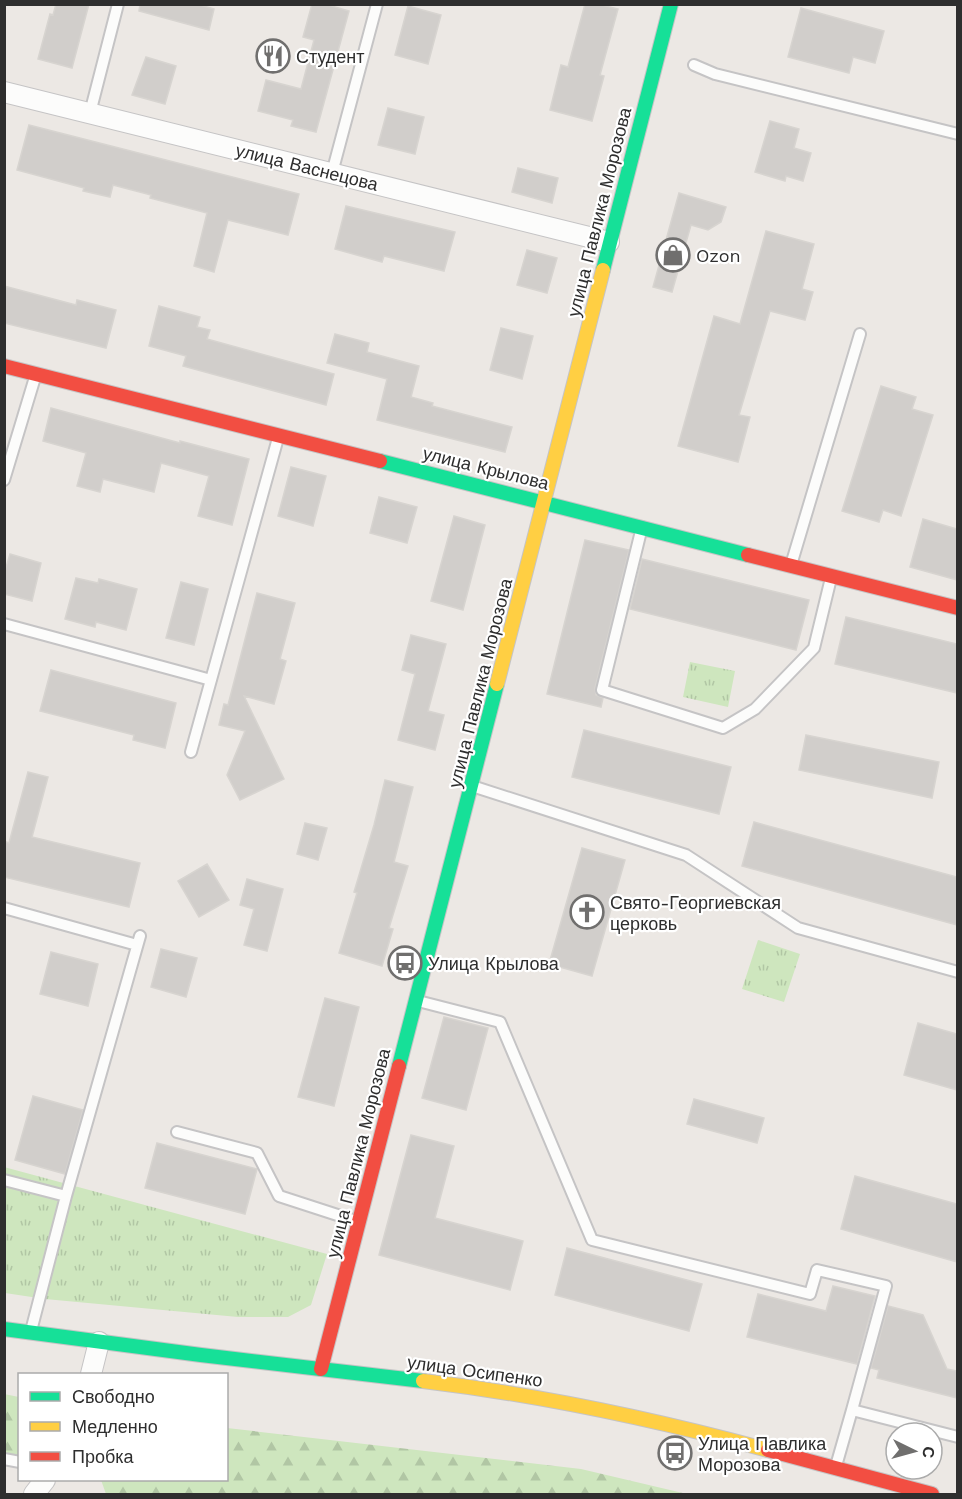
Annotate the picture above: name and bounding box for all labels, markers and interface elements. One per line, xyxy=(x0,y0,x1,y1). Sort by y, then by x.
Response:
restaurant icon: Студент xyxy=(255,38,291,74)
place label: Студент xyxy=(296,46,365,67)
street label: улица Павлика Морозова xyxy=(563,104,635,319)
street label: улица Васнецова xyxy=(234,139,381,195)
shop icon: Ozon xyxy=(655,237,691,273)
place label: Ozon xyxy=(696,245,741,266)
street label: улица Крылова xyxy=(421,442,552,494)
street label: улица Павлика Морозова xyxy=(444,575,516,790)
place label: Свято-Георгиевская церковь xyxy=(610,892,781,934)
church icon: Свято-Георгиевская церковь xyxy=(569,894,605,930)
bus stop icon: Улица Крылова xyxy=(387,945,423,981)
place label: Улица Крылова xyxy=(428,953,560,974)
street label: улица Павлика Морозова xyxy=(322,1045,394,1260)
street label: улица Осипенко xyxy=(406,1351,544,1391)
legend xyxy=(18,1373,228,1481)
text: Свободно xyxy=(72,1386,155,1407)
text: Медленно xyxy=(72,1416,158,1437)
north arrow xyxy=(884,1421,944,1481)
place label: Улица Павлика Морозова xyxy=(698,1433,827,1475)
bus stop icon: Улица Павлика Морозова xyxy=(657,1435,693,1471)
text: Пробка xyxy=(72,1446,135,1467)
text: С xyxy=(918,1446,938,1459)

